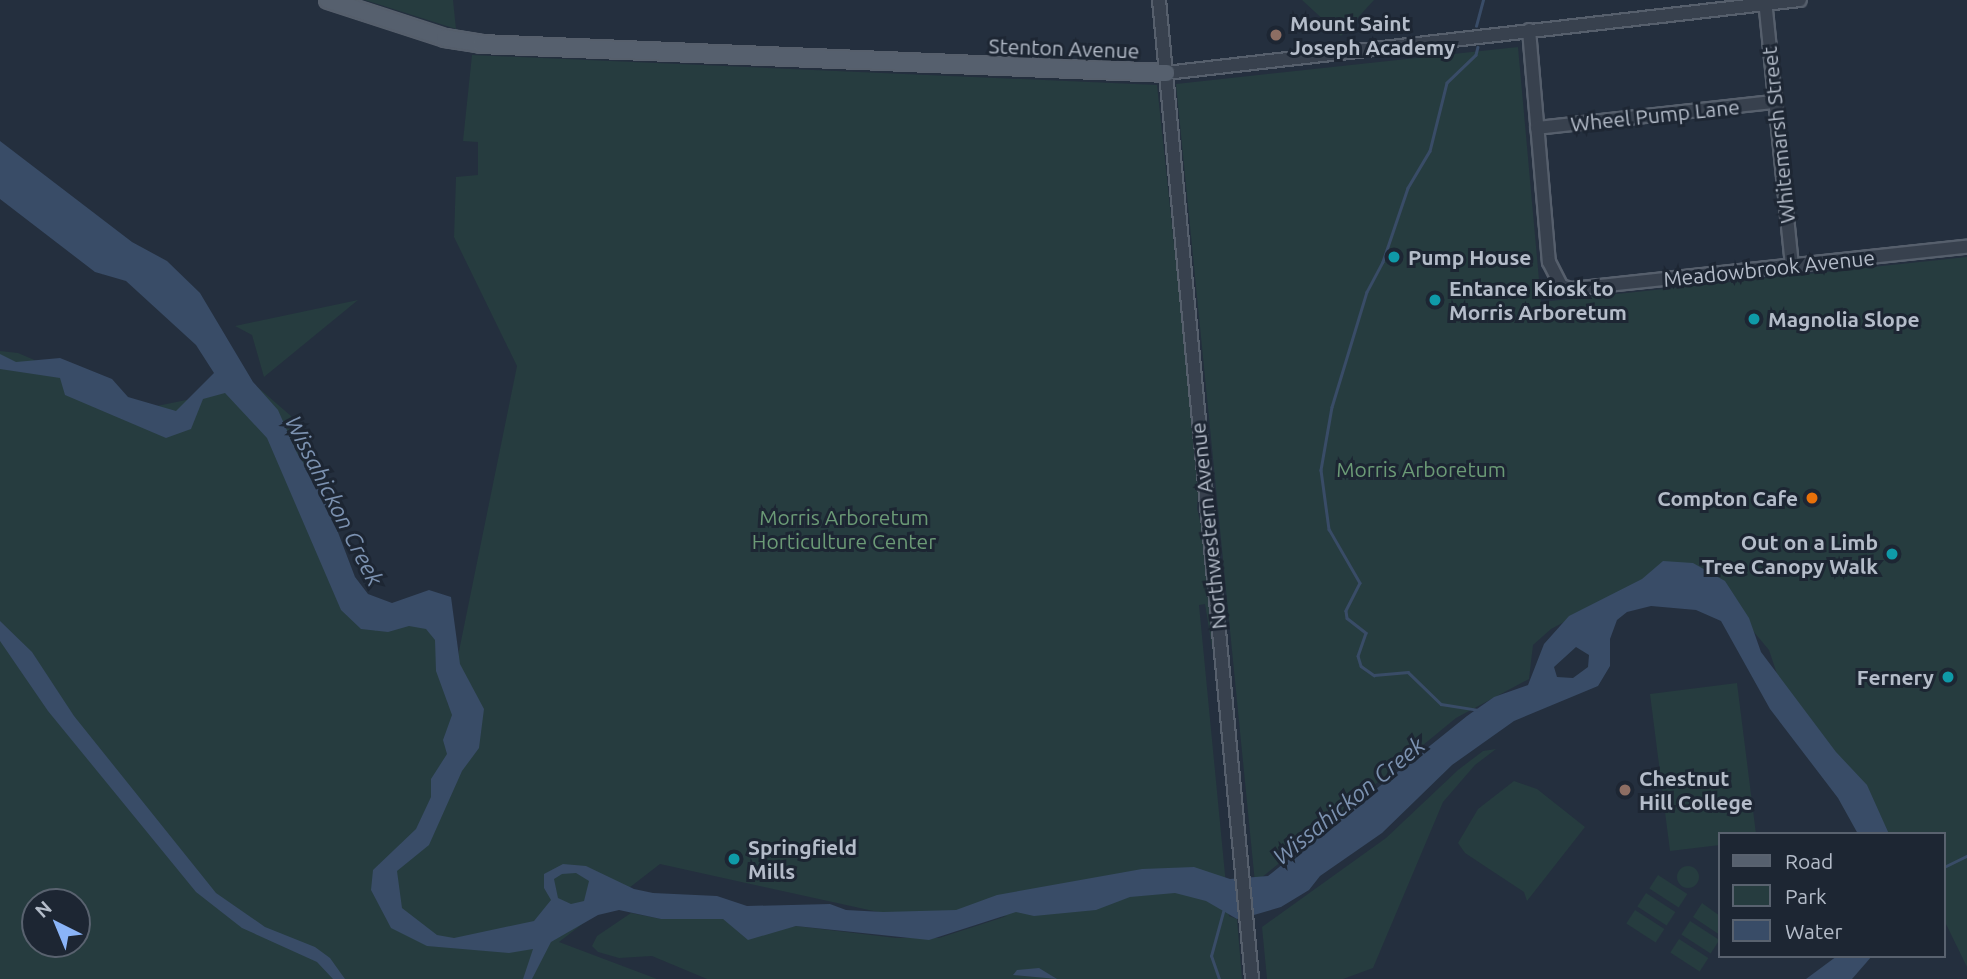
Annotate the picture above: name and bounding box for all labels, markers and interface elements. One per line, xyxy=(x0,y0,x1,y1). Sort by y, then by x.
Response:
place label: Mount Saint Joseph Academy xyxy=(1290,10,1455,60)
marker: Mount Saint Joseph Academy xyxy=(1268,27,1284,43)
street label: Stenton Avenue xyxy=(988,33,1140,63)
street label: Whitemarsh Street xyxy=(1756,45,1800,225)
street label: Wheel Pump Lane xyxy=(1569,94,1741,136)
place label: Pump House xyxy=(1408,244,1531,270)
street label: Meadowbrook Avenue xyxy=(1662,244,1876,292)
marker: Pump House xyxy=(1386,249,1402,265)
place label: Entance Kiosk to Morris Arboretum xyxy=(1449,275,1627,325)
marker: Entance Kiosk to Morris Arboretum xyxy=(1427,292,1443,308)
place label: Magnolia Slope xyxy=(1768,306,1920,332)
marker: Magnolia Slope xyxy=(1746,311,1762,327)
water label: Wissahickon Creek xyxy=(279,411,389,591)
street label: Northwestern Avenue xyxy=(1185,421,1231,631)
park label: Morris Arboretum xyxy=(1336,456,1506,482)
place label: Compton Cafe xyxy=(1657,485,1798,511)
marker: Compton Cafe xyxy=(1804,490,1820,506)
park label: Morris Arboretum Horticulture Center xyxy=(752,504,936,554)
place label: Out on a Limb Tree Canopy Walk xyxy=(1702,529,1878,579)
marker: Out on a Limb Tree Canopy Walk xyxy=(1884,546,1900,562)
place label: Fernery xyxy=(1857,664,1934,690)
marker: Fernery xyxy=(1940,669,1956,685)
water label: Wissahickon Creek xyxy=(1268,731,1430,871)
place label: Chestnut Hill College xyxy=(1639,765,1753,815)
marker: Chestnut Hill College xyxy=(1617,782,1633,798)
legend xyxy=(1718,832,1946,958)
place label: Springfield Mills xyxy=(748,834,857,884)
text: Road xyxy=(1785,849,1833,873)
marker: Springfield Mills xyxy=(726,851,742,867)
text: Park xyxy=(1785,884,1827,908)
north arrow xyxy=(21,888,91,958)
text: N xyxy=(30,896,56,922)
text: Water xyxy=(1785,919,1843,943)

